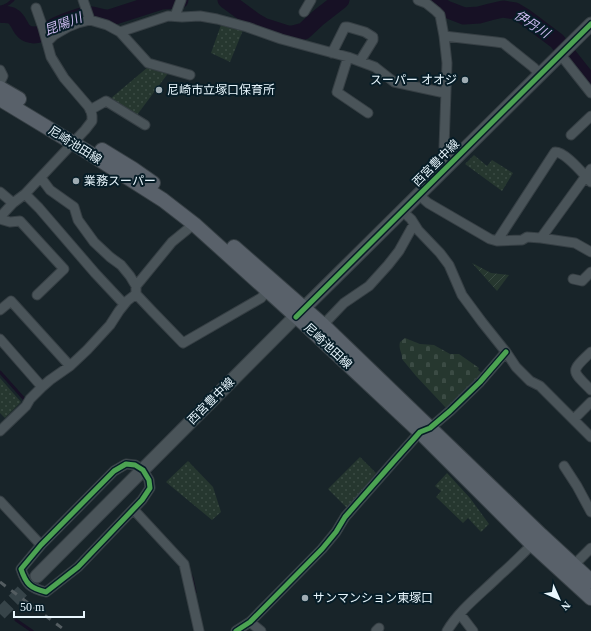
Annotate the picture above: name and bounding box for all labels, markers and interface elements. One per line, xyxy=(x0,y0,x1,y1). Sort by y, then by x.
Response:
water label: 伊丹川 xyxy=(512,7,554,42)
water label: 昆陽川 xyxy=(42,9,86,38)
place label: スーパー オオジ xyxy=(370,73,457,87)
marker: スーパー オオジ xyxy=(460,75,470,85)
place label: 尼崎市立塚口保育所 xyxy=(167,83,275,97)
marker: 尼崎市立塚口保育所 xyxy=(154,85,164,95)
street label: 尼崎池田線 xyxy=(46,123,104,167)
street label: 西宮豊中線 xyxy=(410,137,462,189)
place label: 業務スーパー xyxy=(84,174,156,188)
marker: 業務スーパー xyxy=(71,176,81,186)
street label: 尼崎池田線 xyxy=(301,320,355,372)
street label: 西宮豊中線 xyxy=(185,375,237,427)
north arrow xyxy=(539,579,579,619)
place label: サンマンション東塚口 xyxy=(313,591,433,605)
scale bar xyxy=(14,593,84,619)
marker: サンマンション東塚口 xyxy=(300,593,310,603)
text: N xyxy=(559,599,573,613)
text: 50 m xyxy=(20,600,45,614)

